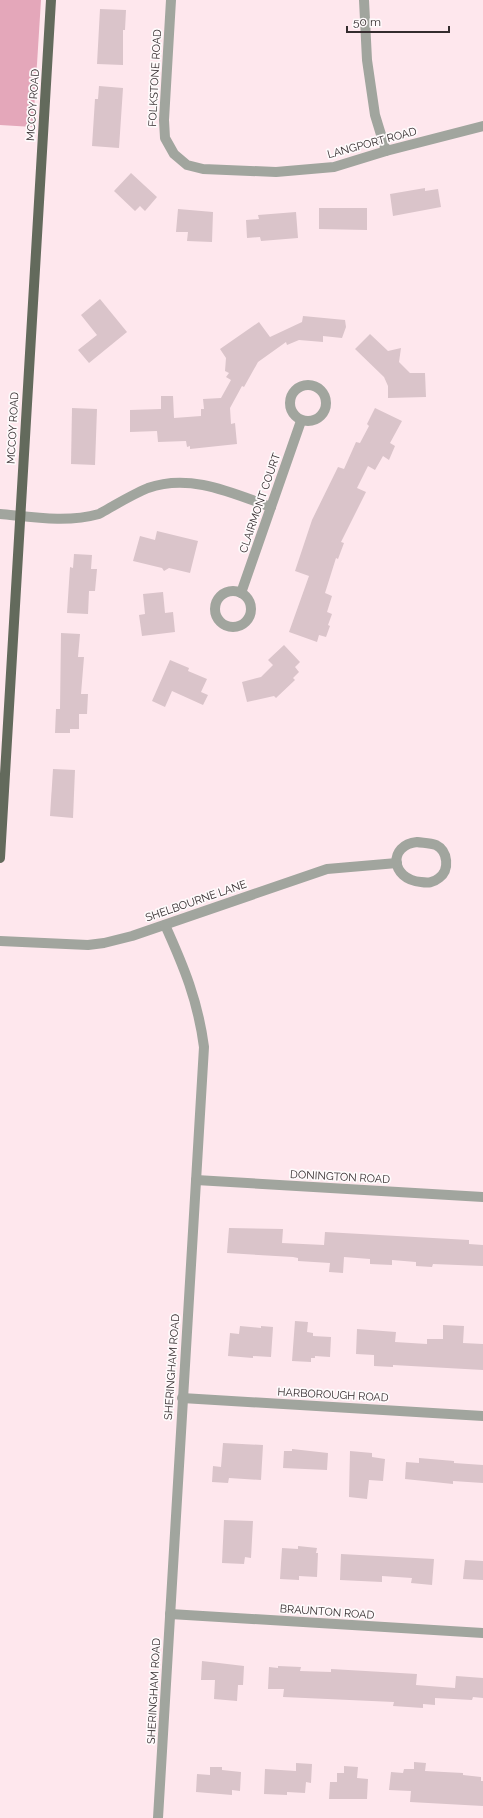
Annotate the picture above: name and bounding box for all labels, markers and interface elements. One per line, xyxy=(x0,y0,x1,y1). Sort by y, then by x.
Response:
scale bar xyxy=(347,8,449,34)
text: 50 m xyxy=(353,15,381,29)
street label: FOLKSTONE ROAD xyxy=(146,29,164,127)
street label: MCCOY ROAD xyxy=(24,68,42,142)
street label: LANGPORT ROAD xyxy=(326,125,418,161)
street label: MCCOY ROAD xyxy=(5,391,21,464)
street label: CLAIRMONT COURT xyxy=(237,451,283,555)
street label: SHELBOURNE LANE xyxy=(144,878,249,924)
street label: DONINGTON ROAD xyxy=(290,1168,390,1186)
street label: SHERINGHAM ROAD xyxy=(162,1313,182,1420)
street label: HARBOROUGH ROAD xyxy=(277,1386,389,1404)
street label: BRAUNTON ROAD xyxy=(279,1602,375,1622)
street label: SHERINGHAM ROAD xyxy=(145,1637,163,1744)

